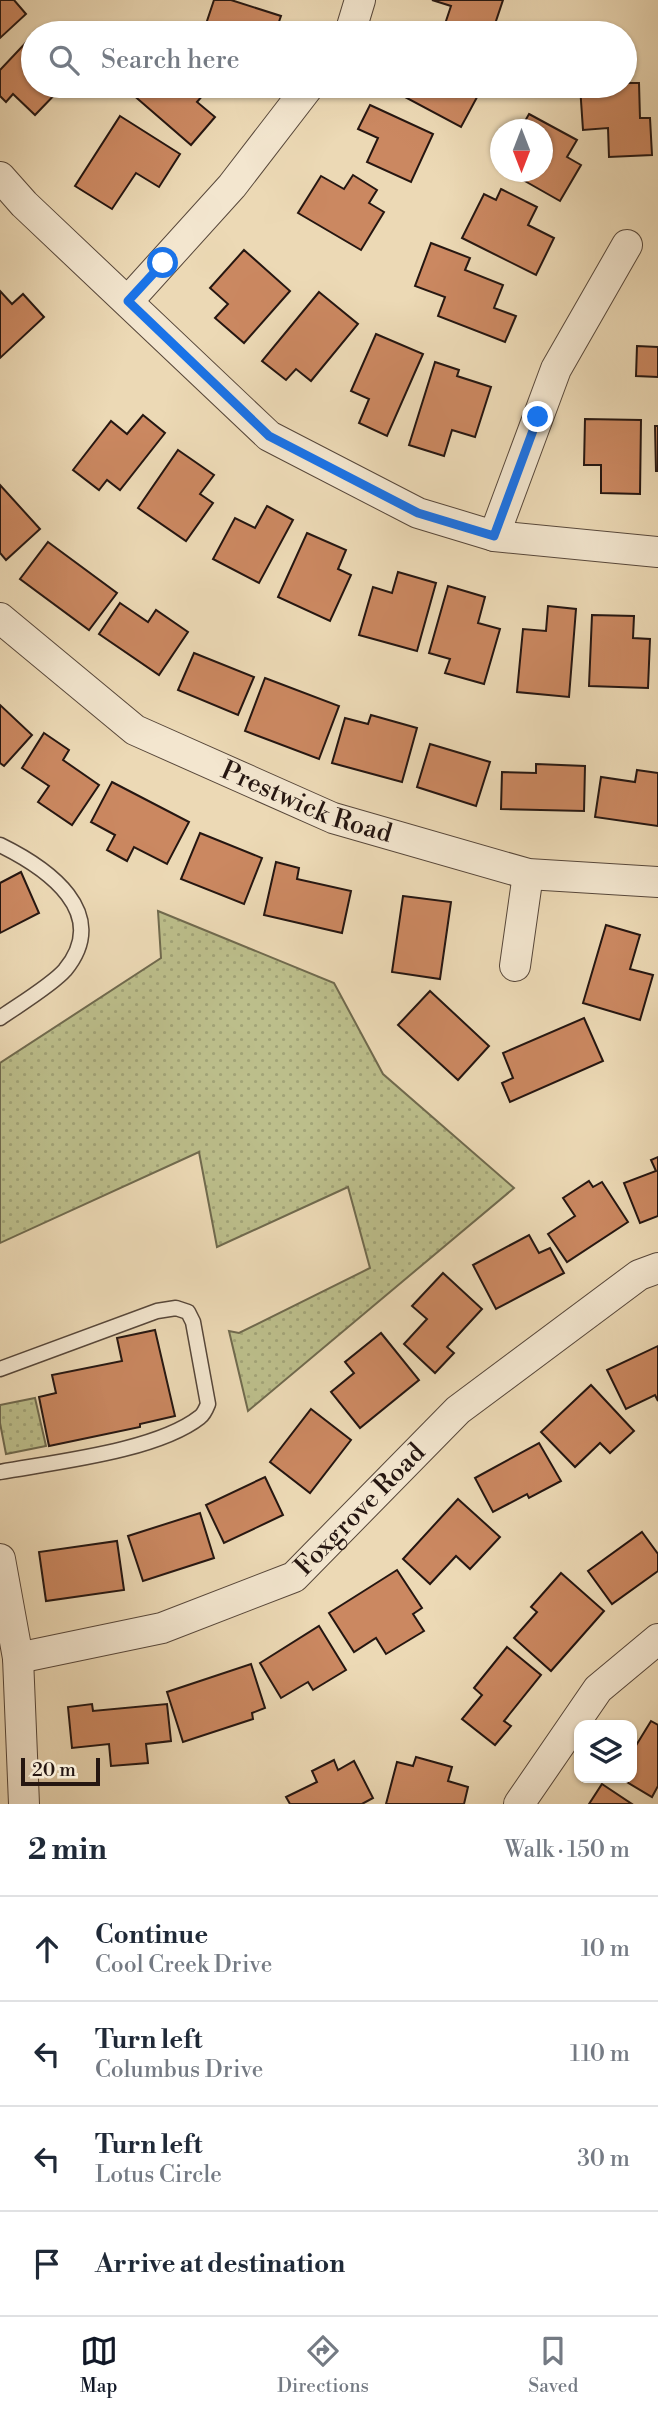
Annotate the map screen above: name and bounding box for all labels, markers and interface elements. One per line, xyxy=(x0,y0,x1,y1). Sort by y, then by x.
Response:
search box xyxy=(21,21,637,98)
icon: search xyxy=(45,41,83,79)
text: Search here xyxy=(101,44,240,76)
north arrow xyxy=(490,119,553,182)
route start xyxy=(147,247,178,278)
route end xyxy=(522,401,553,432)
street label: Prestwick Road xyxy=(216,754,396,850)
street label: Foxgrove Road xyxy=(288,1437,432,1583)
map controls xyxy=(574,1720,637,1783)
button: layers xyxy=(574,1720,637,1783)
scale bar xyxy=(21,1755,100,1787)
text: 20 m xyxy=(32,1758,76,1782)
text: 2 min xyxy=(28,1831,107,1869)
text: Walk · 150 m xyxy=(504,1836,630,1864)
text: Continue xyxy=(95,1919,208,1951)
icon: ahead xyxy=(28,1930,66,1968)
text: 10 m xyxy=(581,1935,630,1963)
text: Cool Creek Drive xyxy=(95,1951,272,1979)
text: Turn left xyxy=(95,2024,203,2056)
icon: left xyxy=(28,2035,66,2073)
text: 110 m xyxy=(570,2040,630,2068)
text: Columbus Drive xyxy=(95,2056,263,2084)
text: Turn left xyxy=(95,2129,203,2161)
icon: left xyxy=(28,2140,66,2178)
text: 30 m xyxy=(577,2145,630,2173)
text: Lotus Circle xyxy=(95,2161,222,2189)
icon: arrive xyxy=(28,2245,66,2283)
text: Arrive at destination xyxy=(95,2248,345,2280)
tab: Map xyxy=(80,2332,118,2398)
tab: Directions xyxy=(277,2332,369,2398)
tab: Saved xyxy=(528,2332,578,2398)

